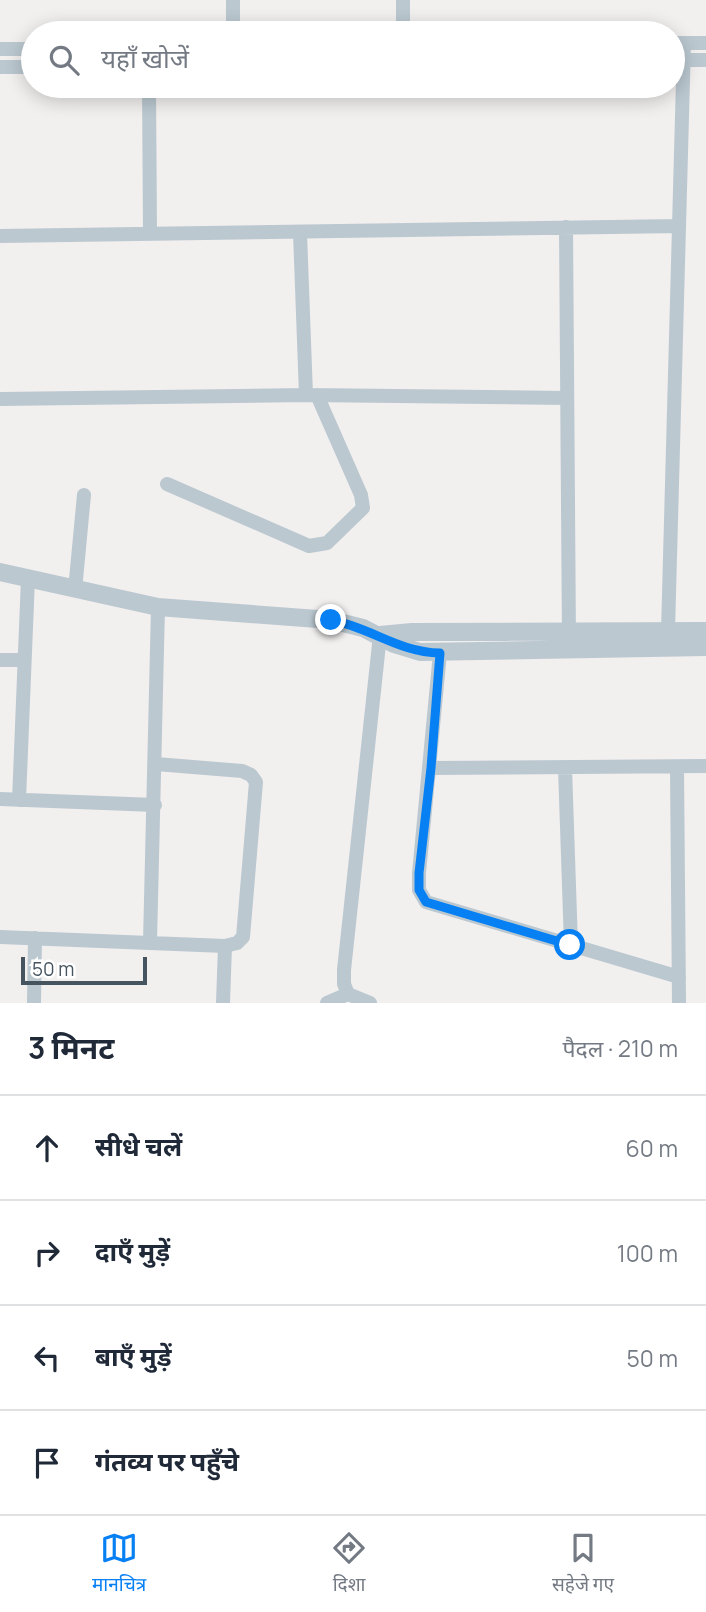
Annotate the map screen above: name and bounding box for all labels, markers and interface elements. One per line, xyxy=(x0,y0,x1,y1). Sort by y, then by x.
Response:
search box xyxy=(21,21,685,98)
text: यहाँ खोजें xyxy=(101,40,189,76)
icon: search xyxy=(45,41,83,79)
route end xyxy=(315,604,346,635)
route start xyxy=(554,929,585,960)
scale bar xyxy=(21,954,147,986)
text: 50 m xyxy=(32,956,74,982)
text: 3 मिनट xyxy=(28,1027,114,1068)
text: पैदल · 210 m xyxy=(563,1032,678,1064)
text: सीधे चलें xyxy=(95,1128,182,1164)
icon: ahead xyxy=(28,1129,66,1167)
text: 60 m xyxy=(626,1132,678,1164)
text: दाएँ मुड़ें xyxy=(95,1233,170,1269)
icon: right xyxy=(28,1234,66,1272)
text: 100 m xyxy=(617,1237,678,1269)
text: बाएँ मुड़ें xyxy=(95,1338,172,1374)
icon: left xyxy=(28,1339,66,1377)
text: 50 m xyxy=(627,1342,678,1374)
text: गंतव्य पर पहुँचे xyxy=(95,1443,239,1479)
icon: arrive xyxy=(28,1444,66,1482)
tab: मानचित्र xyxy=(92,1529,146,1599)
tab: दिशा xyxy=(330,1529,368,1599)
tab: सहेजे गए xyxy=(552,1529,614,1599)

